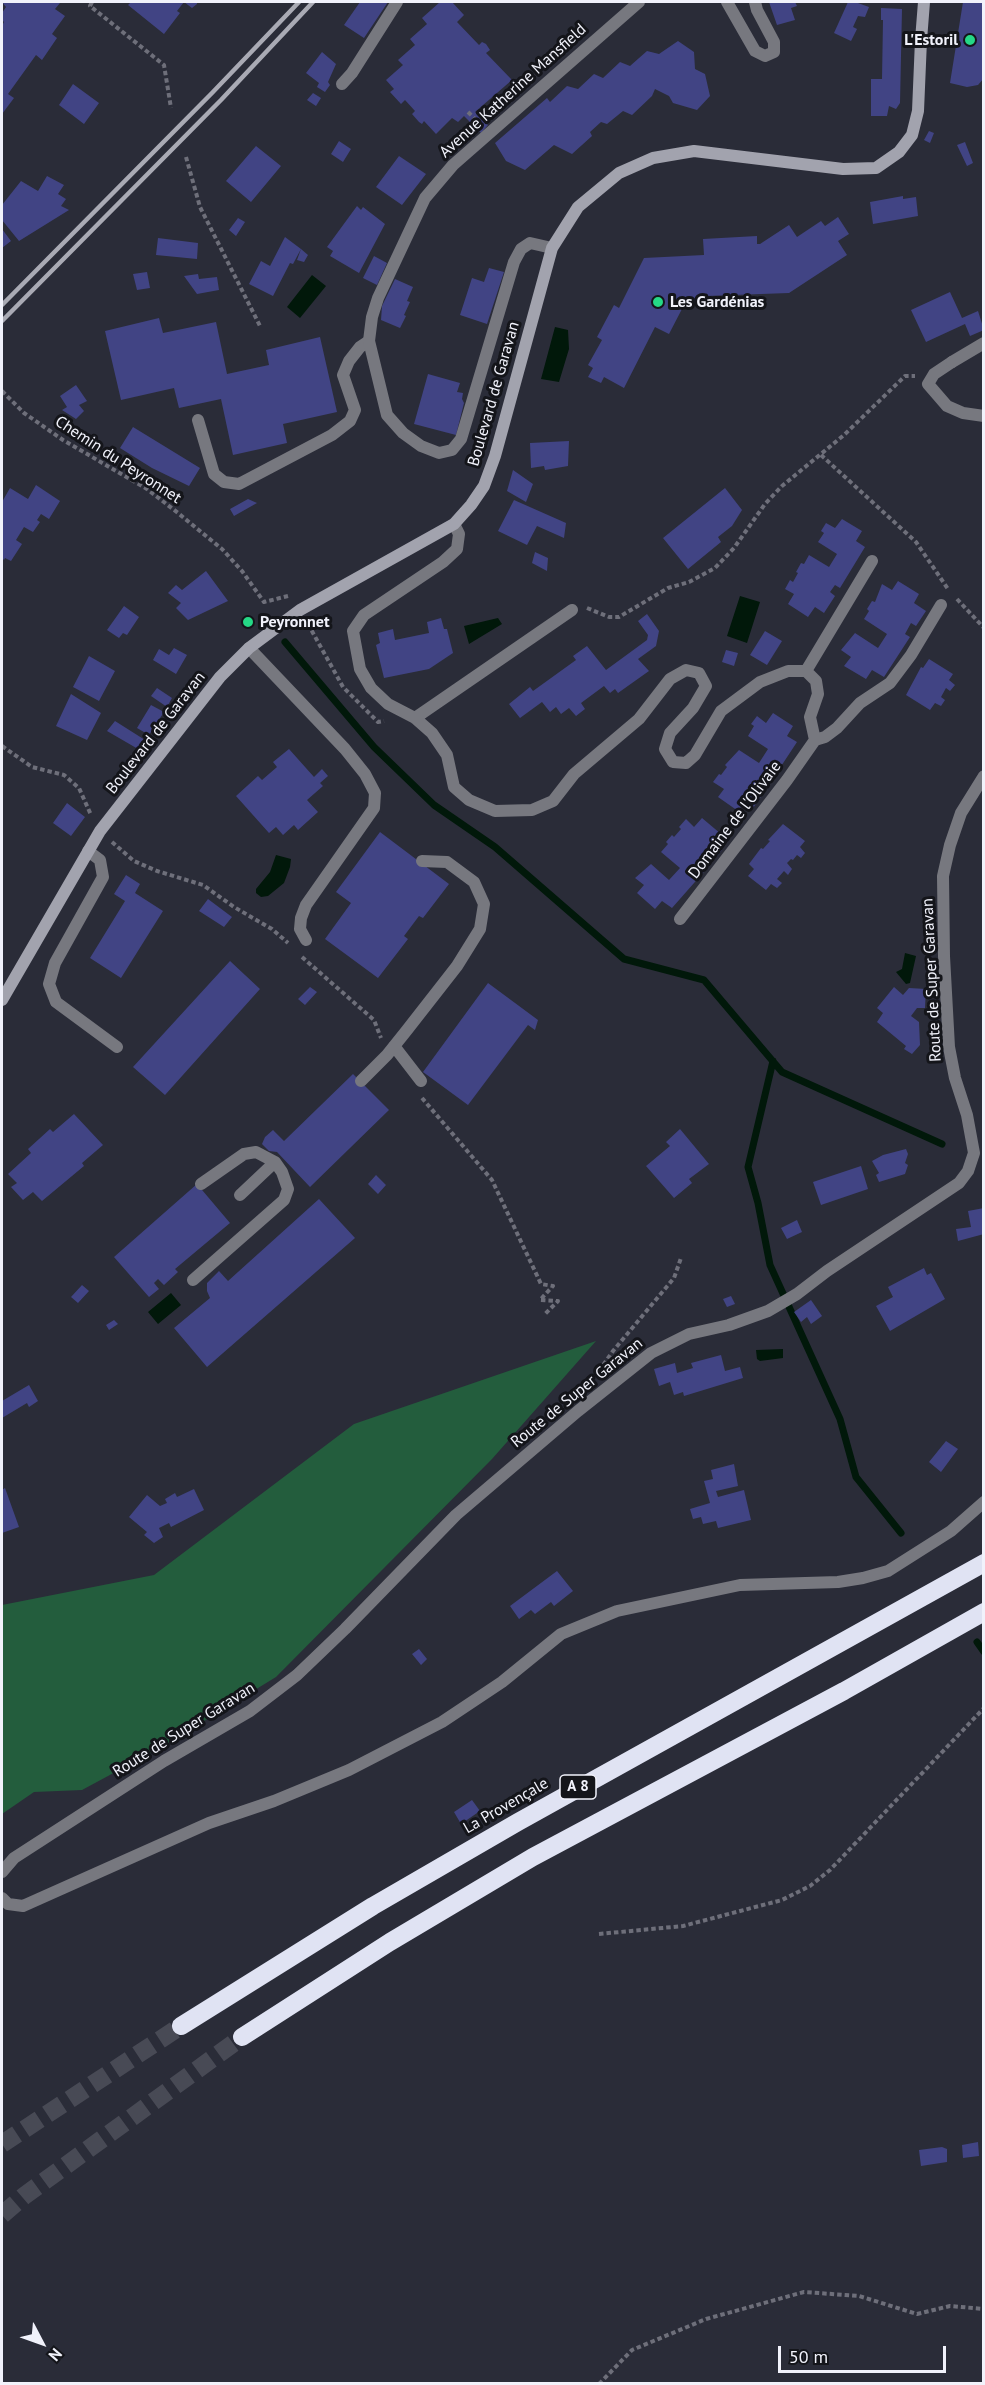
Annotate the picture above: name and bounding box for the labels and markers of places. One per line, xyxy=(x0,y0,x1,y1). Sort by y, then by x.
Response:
place label: L'Estoril xyxy=(904,30,958,50)
marker: L'Estoril xyxy=(963,33,977,47)
place label: Les Gardénias xyxy=(670,292,764,312)
marker: Les Gardénias xyxy=(651,295,665,309)
place label: Peyronnet xyxy=(260,612,329,632)
marker: Peyronnet xyxy=(241,615,255,629)

